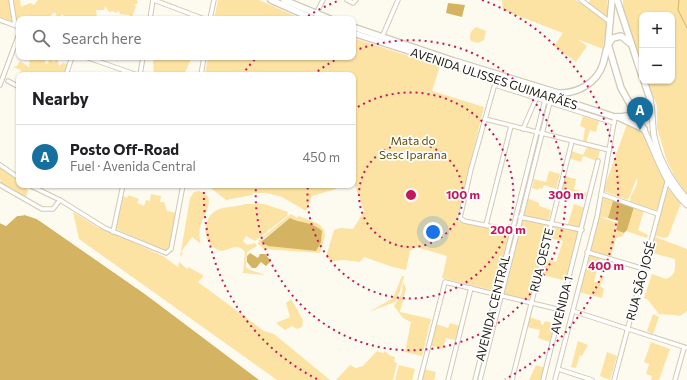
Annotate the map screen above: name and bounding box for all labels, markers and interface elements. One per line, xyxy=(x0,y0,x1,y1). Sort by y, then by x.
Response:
map controls xyxy=(639,12,675,84)
button: + xyxy=(639,12,675,48)
search box xyxy=(16,16,356,60)
icon: search xyxy=(30,27,52,49)
text: Search here xyxy=(62,29,141,47)
street label: AVENIDA ULISSES GUIMARÃES xyxy=(409,44,580,112)
button: − xyxy=(639,48,675,84)
text: Nearby xyxy=(32,88,89,109)
pin: A xyxy=(627,97,653,130)
park label: Mata do Sesc Iparana xyxy=(379,133,447,161)
text: Posto Off-Road xyxy=(70,140,179,158)
text: A xyxy=(40,149,50,165)
text: 450 m xyxy=(302,149,340,165)
text: Fuel · Avenida Central xyxy=(70,158,196,174)
text: 100 m xyxy=(446,187,480,201)
text: 300 m xyxy=(548,187,584,201)
centre of rings xyxy=(404,188,418,202)
your location xyxy=(423,222,443,242)
text: 200 m xyxy=(490,222,526,236)
street label: RUA OESTE xyxy=(526,226,556,293)
street label: RUA SÃO JOSÉ xyxy=(623,240,658,322)
street label: AVENIDA CENTRAL xyxy=(472,253,512,363)
text: 400 m xyxy=(588,258,624,272)
street label: AVENIDA 1 xyxy=(547,274,575,335)

